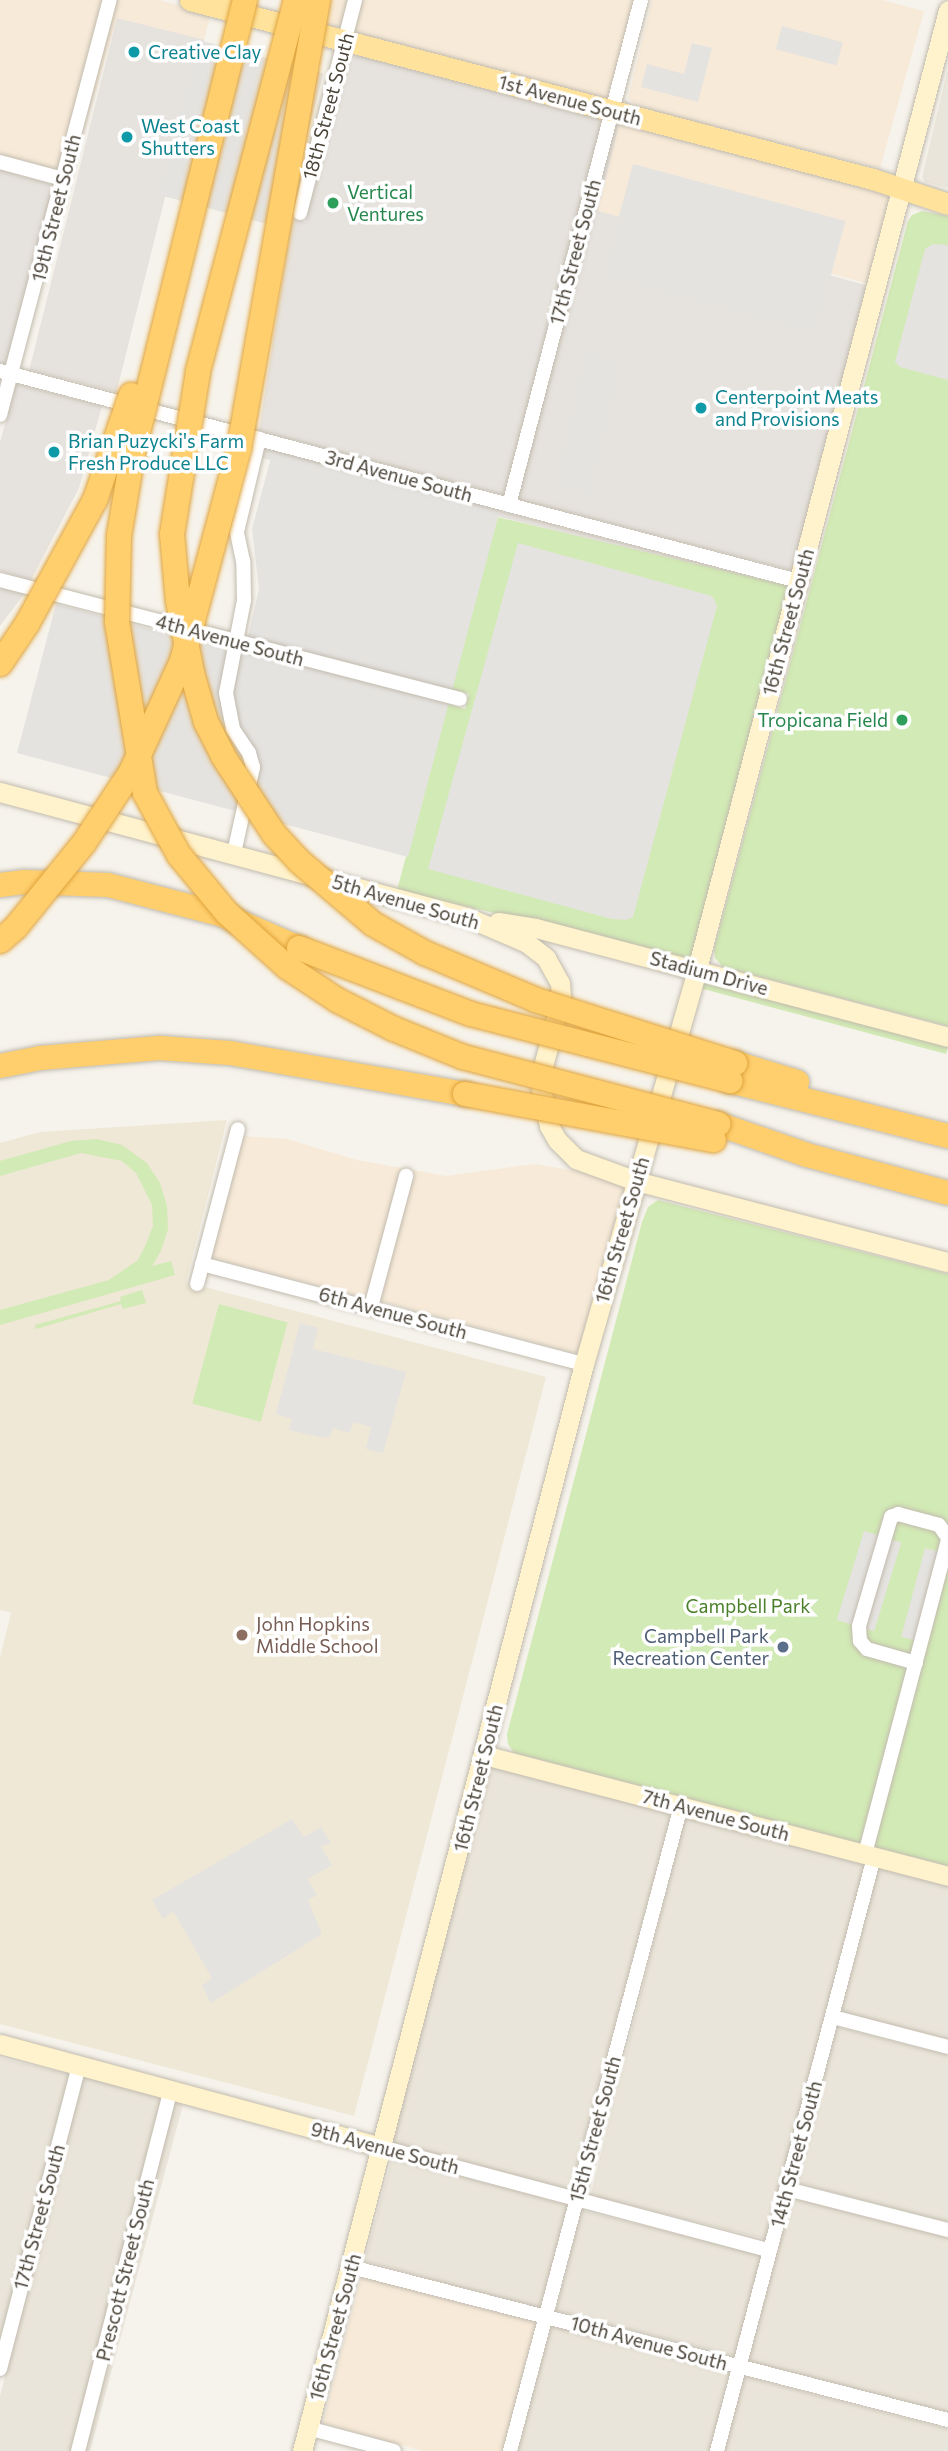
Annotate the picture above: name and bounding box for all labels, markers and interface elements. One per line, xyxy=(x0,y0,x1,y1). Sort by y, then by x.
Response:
street label: 18th Street South xyxy=(297,30,359,182)
place label: Creative Clay xyxy=(148,41,261,63)
marker: Creative Clay xyxy=(126,44,142,60)
street label: 1st Avenue South xyxy=(496,70,644,130)
place label: West Coast Shutters xyxy=(141,115,240,159)
marker: West Coast Shutters xyxy=(119,129,135,145)
street label: 19th Street South xyxy=(27,132,85,284)
street label: 17th Street South xyxy=(545,177,605,327)
place label: Vertical Ventures xyxy=(347,181,424,225)
marker: Vertical Ventures xyxy=(325,195,341,211)
place label: Centerpoint Meats and Provisions xyxy=(715,386,879,430)
marker: Centerpoint Meats and Provisions xyxy=(693,400,709,416)
place label: Brian Puzycki's Farm Fresh Produce LLC xyxy=(68,430,244,474)
marker: Brian Puzycki's Farm Fresh Produce LLC xyxy=(46,444,62,460)
street label: 3rd Avenue South xyxy=(323,445,475,507)
street label: 16th Street South xyxy=(757,546,819,698)
street label: 4th Avenue South xyxy=(153,609,307,671)
place label: Tropicana Field xyxy=(757,709,888,731)
marker: Tropicana Field xyxy=(894,712,910,728)
street label: 5th Avenue South xyxy=(330,870,482,934)
street label: Stadium Drive xyxy=(647,946,771,1000)
street label: 16th Street South xyxy=(590,1154,654,1306)
street label: 6th Avenue South xyxy=(316,1282,470,1344)
park label: Campbell Park xyxy=(685,1595,811,1617)
place label: John Hopkins Middle School xyxy=(256,1613,378,1657)
place label: Campbell Park Recreation Center xyxy=(613,1625,769,1669)
marker: John Hopkins Middle School xyxy=(234,1627,250,1643)
marker: Campbell Park Recreation Center xyxy=(775,1639,791,1655)
street label: 16th Street South xyxy=(449,1702,507,1854)
street label: 7th Avenue South xyxy=(640,1784,792,1846)
street label: 15th Street South xyxy=(565,2053,625,2205)
street label: 14th Street South xyxy=(765,2078,827,2230)
street label: 9th Avenue South xyxy=(308,2117,462,2179)
street label: 17th Street South xyxy=(9,2142,69,2292)
street label: Prescott Street South xyxy=(91,2177,159,2363)
street label: 16th Street South xyxy=(304,2251,366,2403)
street label: 10th Avenue South xyxy=(568,2311,730,2375)

